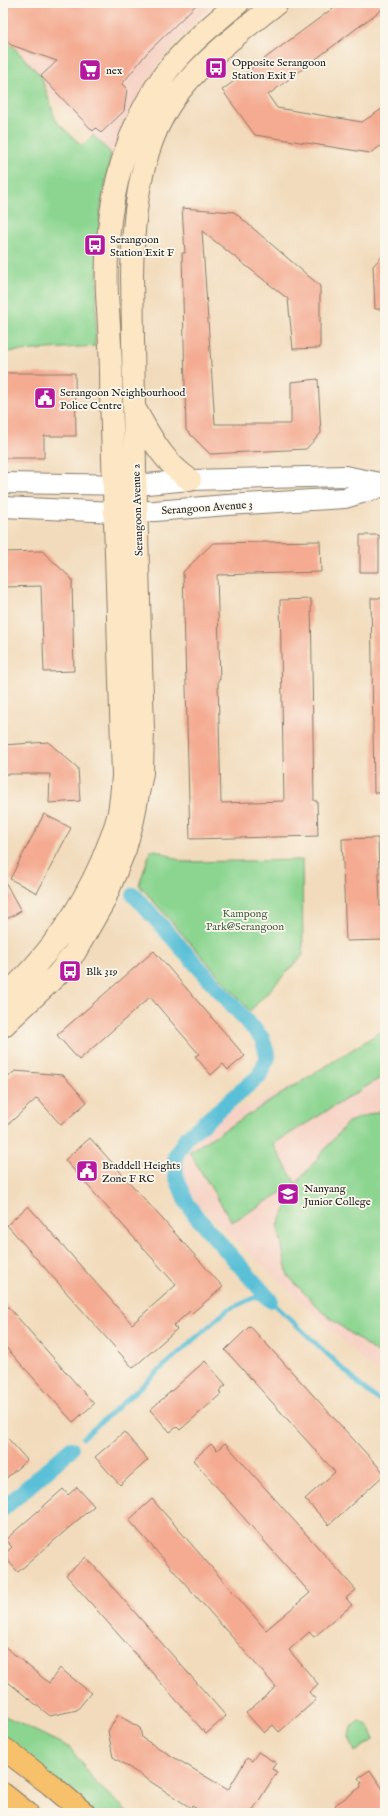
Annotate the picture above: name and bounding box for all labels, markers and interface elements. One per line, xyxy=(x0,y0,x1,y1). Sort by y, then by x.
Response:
bus stop icon: Opposite Serangoon Station Exit F xyxy=(203,55,229,81)
place label: Opposite Serangoon Station Exit F xyxy=(232,56,326,83)
supermarket icon: nex xyxy=(77,57,103,83)
place label: nex xyxy=(106,64,123,78)
bus stop icon: Serangoon Station Exit F xyxy=(82,232,108,258)
place label: Serangoon Station Exit F xyxy=(110,233,174,260)
public building icon: Serangoon Neighbourhood Police Centre xyxy=(32,385,58,411)
place label: Serangoon Neighbourhood Police Centre xyxy=(60,386,186,413)
street label: Serangoon Avenue 2 xyxy=(129,463,147,556)
street label: Serangoon Avenue 3 xyxy=(161,498,253,518)
park label: Kampong Park@Serangoon xyxy=(206,907,284,934)
bus stop icon: Blk 319 xyxy=(57,958,83,984)
place label: Blk 319 xyxy=(86,965,118,979)
public building icon: Braddell Heights Zone F RC xyxy=(74,1158,100,1184)
place label: Braddell Heights Zone F RC xyxy=(102,1159,180,1186)
school or university icon: Nanyang Junior College xyxy=(275,1181,301,1207)
place label: Nanyang Junior College xyxy=(302,1182,371,1209)

